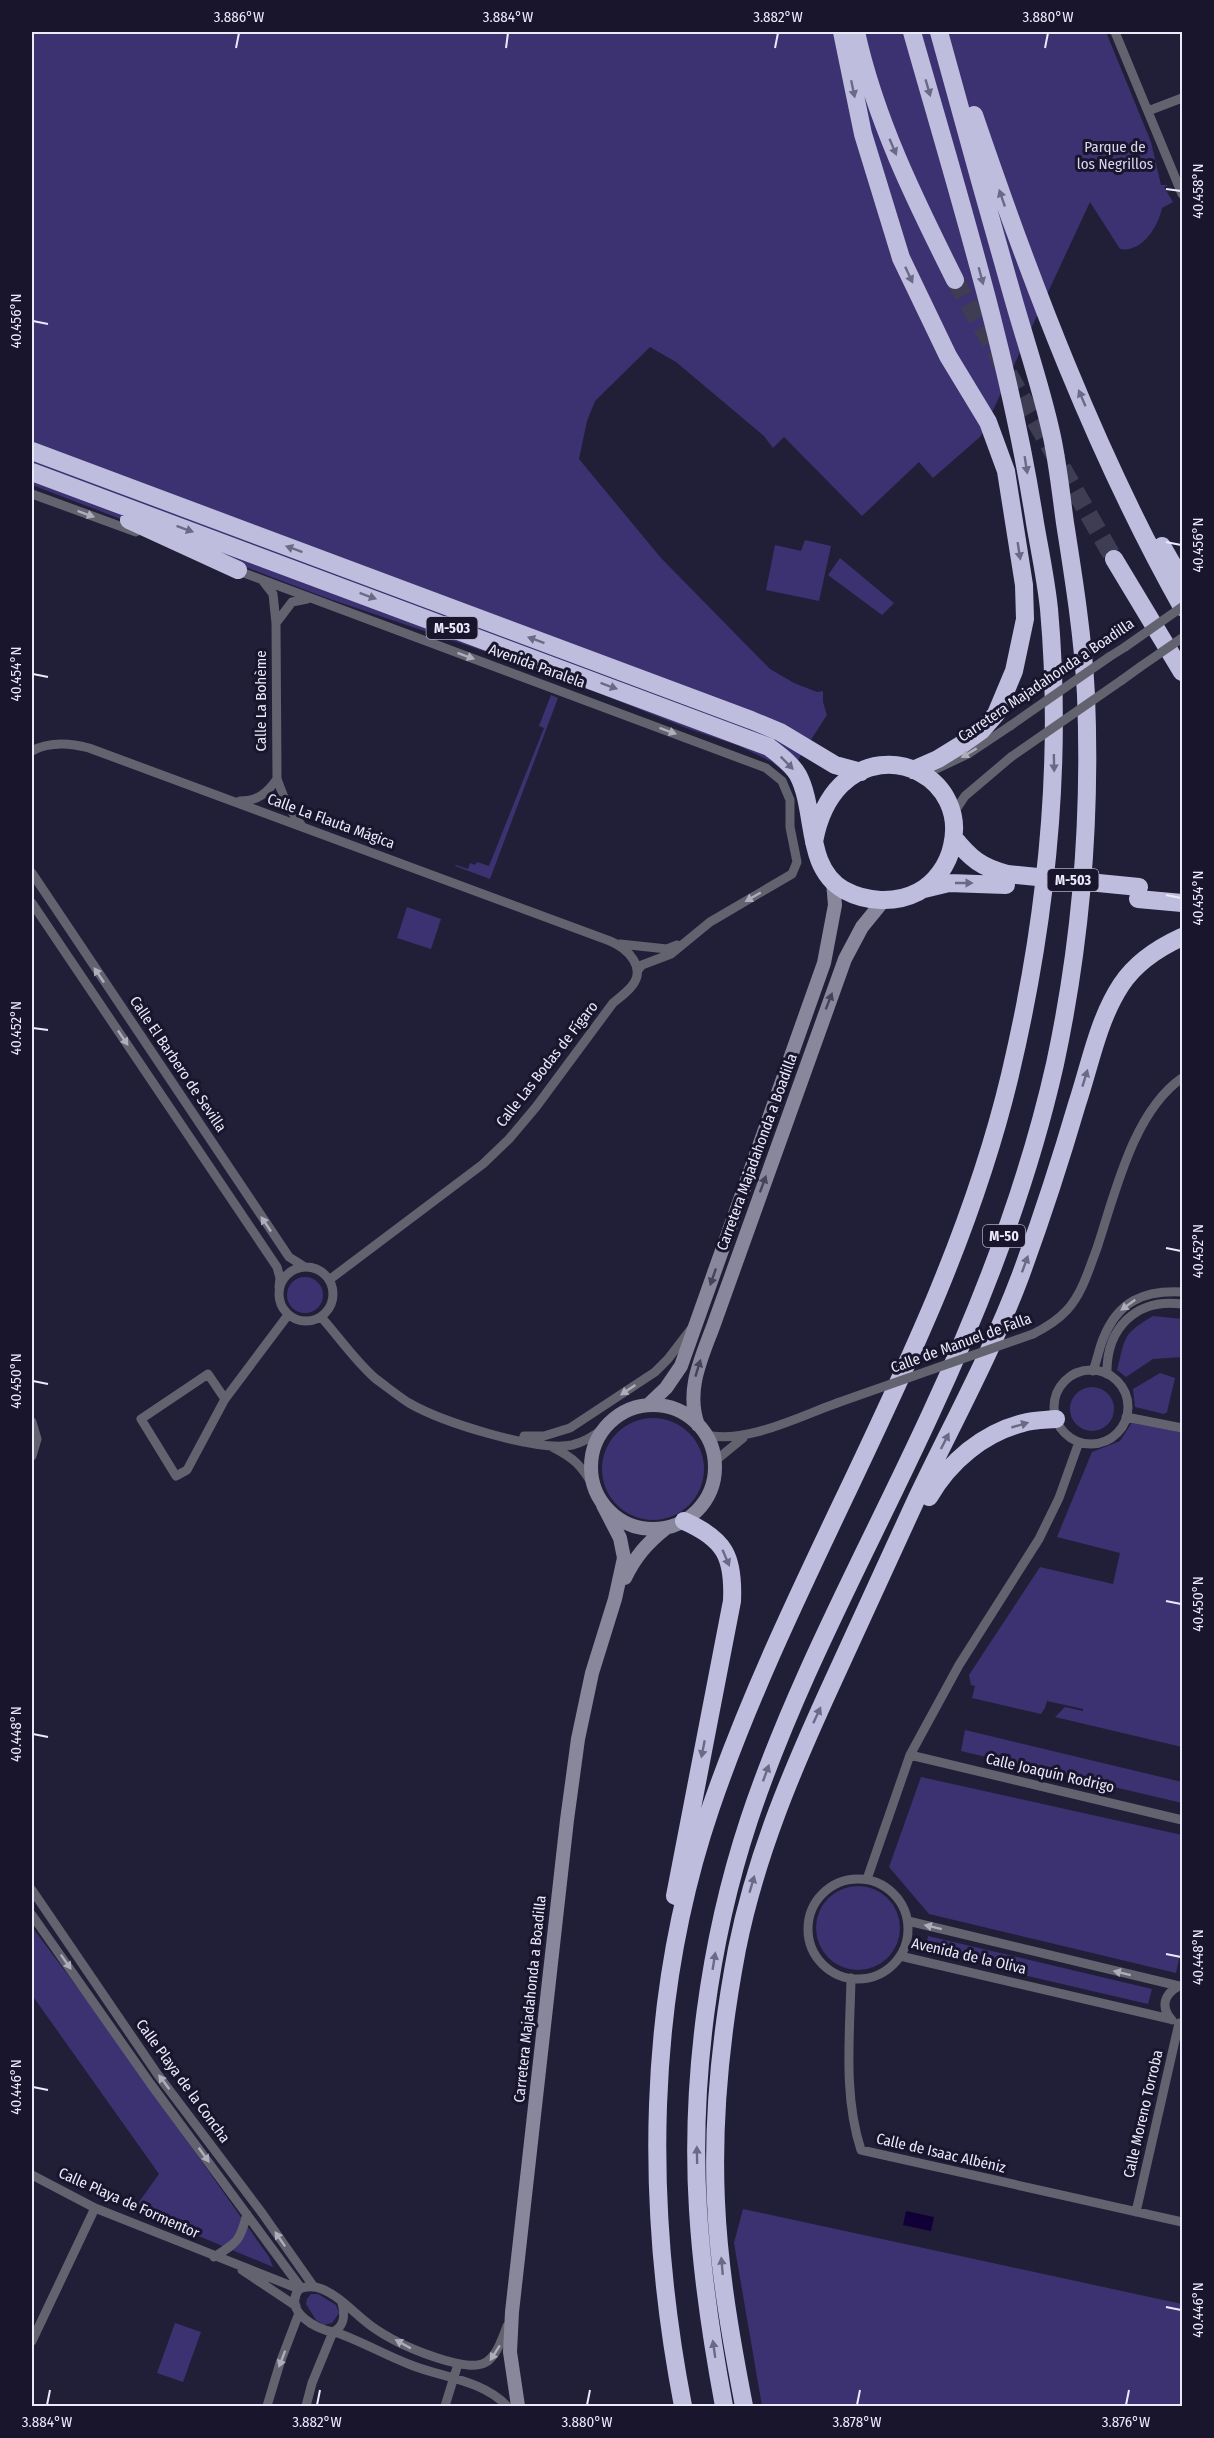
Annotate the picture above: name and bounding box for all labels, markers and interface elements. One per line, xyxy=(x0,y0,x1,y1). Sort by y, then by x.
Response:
text: 3.886°W xyxy=(214,8,264,26)
text: 3.884°W xyxy=(483,8,533,26)
text: 3.882°W xyxy=(753,8,803,26)
text: 3.880°W xyxy=(1022,8,1074,26)
one-way arrow xyxy=(849,79,859,98)
one-way arrow xyxy=(924,79,933,97)
one-way arrow xyxy=(888,138,898,156)
park label: Parque de los Negrillos xyxy=(1077,138,1153,173)
text: 40.458°N xyxy=(1189,163,1207,219)
one-way arrow xyxy=(997,188,1007,206)
one-way arrow xyxy=(976,266,986,285)
one-way arrow xyxy=(905,267,914,284)
text: 40.456°N xyxy=(7,293,25,349)
one-way arrow xyxy=(1077,389,1086,407)
one-way arrow xyxy=(1022,456,1031,475)
one-way arrow xyxy=(77,510,95,519)
text: 40.456°N xyxy=(1189,517,1207,573)
one-way arrow xyxy=(176,524,194,534)
one-way arrow xyxy=(1015,542,1024,561)
one-way arrow xyxy=(285,544,303,554)
one-way arrow xyxy=(359,592,377,602)
street label: Carretera Majadahonda a Boadilla xyxy=(955,614,1137,746)
road number: M-503 xyxy=(426,617,478,639)
one-way arrow xyxy=(527,634,545,644)
street label: Avenida Paralela xyxy=(486,640,588,692)
text: 40.454°N xyxy=(7,646,25,702)
street label: Calle La Bohème xyxy=(252,650,270,752)
one-way arrow xyxy=(457,651,475,661)
one-way arrow xyxy=(601,682,619,692)
one-way arrow xyxy=(659,727,677,736)
one-way arrow xyxy=(961,747,977,758)
one-way arrow xyxy=(1049,754,1059,773)
one-way arrow xyxy=(780,755,794,770)
street label: Calle La Flauta Mágica xyxy=(265,790,397,852)
road number: M-503 xyxy=(1048,869,1098,891)
text: 40.454°N xyxy=(1189,870,1207,926)
one-way arrow xyxy=(955,878,974,888)
one-way arrow xyxy=(744,892,761,902)
one-way arrow xyxy=(94,966,105,983)
one-way arrow xyxy=(824,992,834,1010)
street label: Calle El Barbero de Sevilla xyxy=(126,993,230,1135)
street label: Calle Las Bodas de Fígaro xyxy=(492,997,602,1130)
text: 40.452°N xyxy=(7,1001,25,1055)
one-way arrow xyxy=(117,1030,129,1046)
street label: Carretera Majadahonda a Boadilla xyxy=(713,1051,801,1253)
one-way arrow xyxy=(1081,1069,1090,1087)
one-way arrow xyxy=(758,1175,768,1193)
one-way arrow xyxy=(261,1216,272,1232)
text: 40.452°N xyxy=(1189,1224,1207,1278)
road number: M-50 xyxy=(983,1225,1025,1247)
one-way arrow xyxy=(1020,1254,1030,1272)
one-way arrow xyxy=(707,1269,717,1287)
one-way arrow xyxy=(1120,1299,1135,1311)
street label: Calle de Manuel de Falla xyxy=(888,1309,1034,1377)
text: 40.450°N xyxy=(7,1353,25,1409)
one-way arrow xyxy=(694,1359,703,1377)
one-way arrow xyxy=(619,1385,636,1396)
one-way arrow xyxy=(1011,1420,1029,1429)
one-way arrow xyxy=(941,1433,950,1450)
one-way arrow xyxy=(721,1550,731,1568)
text: 40.450°N xyxy=(1189,1576,1207,1632)
text: 40.448°N xyxy=(7,1706,25,1762)
one-way arrow xyxy=(813,1706,822,1723)
one-way arrow xyxy=(698,1740,707,1759)
street label: Calle Joaquín Rodrigo xyxy=(984,1749,1116,1797)
one-way arrow xyxy=(762,1764,772,1782)
one-way arrow xyxy=(748,1875,758,1893)
street label: Carretera Majadahonda a Boadilla xyxy=(510,1895,550,2103)
one-way arrow xyxy=(923,1922,942,1932)
text: 40.448°N xyxy=(1189,1929,1207,1985)
street label: Avenida de la Oliva xyxy=(910,1934,1028,1978)
one-way arrow xyxy=(710,1951,719,1970)
one-way arrow xyxy=(60,1954,71,1970)
one-way arrow xyxy=(1113,1968,1131,1978)
street label: Calle Playa de la Concha xyxy=(132,2016,234,2146)
street label: Calle Moreno Torroba xyxy=(1120,2048,1166,2180)
text: 40.446°N xyxy=(7,2059,25,2115)
one-way arrow xyxy=(158,2075,170,2090)
street label: Calle de Isaac Albéniz xyxy=(875,2129,1007,2177)
one-way arrow xyxy=(692,2145,702,2164)
one-way arrow xyxy=(197,2147,209,2162)
street label: Calle Playa de Formentor xyxy=(56,2164,203,2243)
one-way arrow xyxy=(274,2231,286,2247)
one-way arrow xyxy=(717,2256,727,2275)
text: 40.446°N xyxy=(1189,2282,1207,2338)
one-way arrow xyxy=(394,2339,411,2349)
one-way arrow xyxy=(710,2339,719,2358)
one-way arrow xyxy=(490,2344,501,2361)
one-way arrow xyxy=(276,2350,286,2368)
text: 3.884°W xyxy=(22,2413,72,2431)
text: 3.882°W xyxy=(292,2413,342,2431)
text: 3.880°W xyxy=(561,2413,613,2431)
text: 3.878°W xyxy=(833,2413,881,2431)
text: 3.876°W xyxy=(1102,2413,1150,2431)

